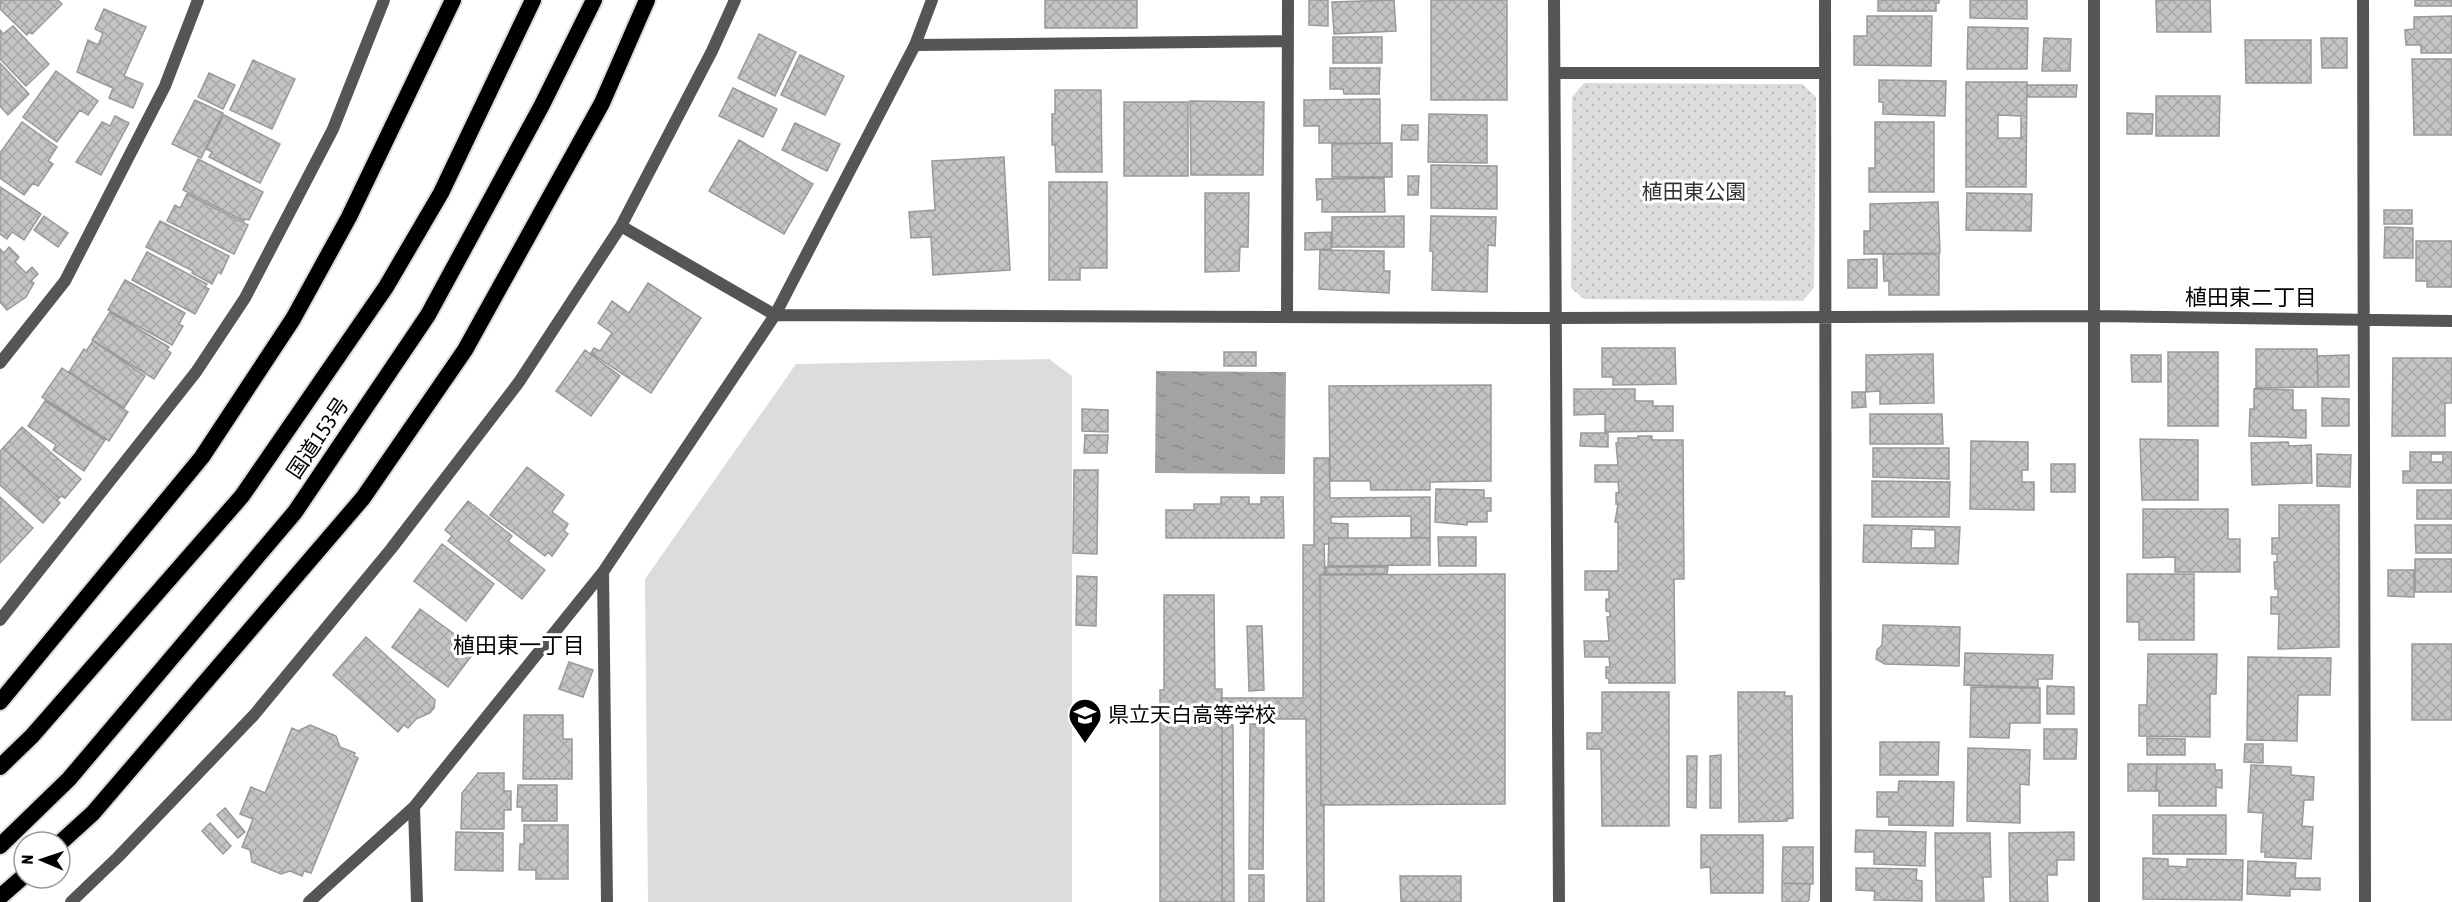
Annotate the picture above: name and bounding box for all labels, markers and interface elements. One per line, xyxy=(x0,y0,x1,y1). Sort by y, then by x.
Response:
park label: 植田東公園 xyxy=(1642,179,1747,203)
district label: 植田東二丁目 xyxy=(2185,284,2317,310)
street label: 国道153号 xyxy=(281,392,353,483)
district label: 植田東一丁目 xyxy=(453,632,585,658)
school or university icon: 県立天白高等学校 xyxy=(1067,697,1103,744)
place label: 県立天白高等学校 xyxy=(1108,702,1276,726)
north arrow xyxy=(12,830,72,890)
text: N xyxy=(18,854,36,865)

